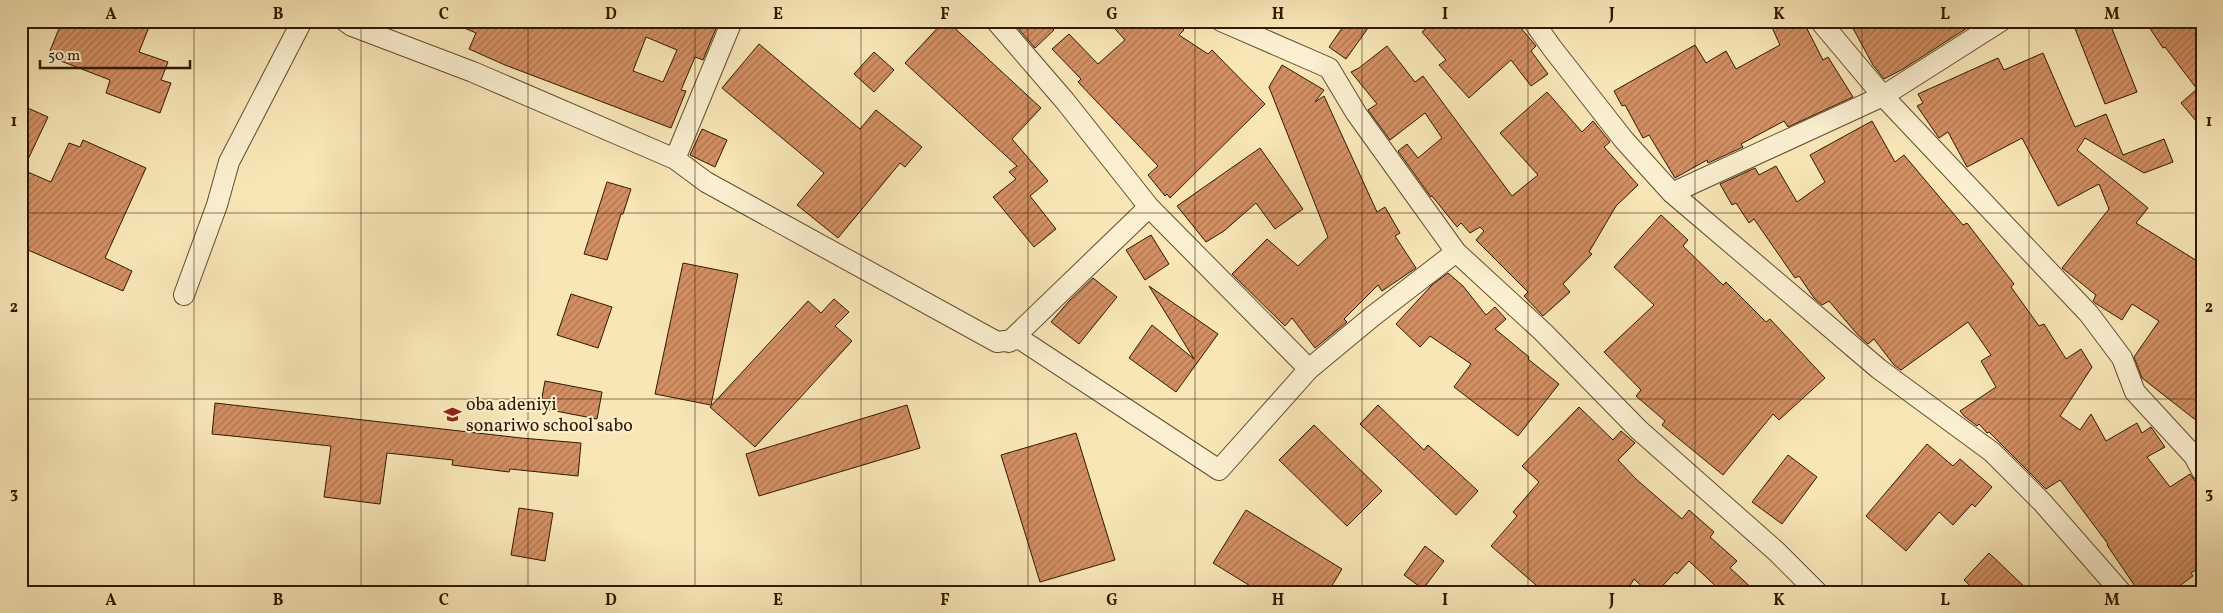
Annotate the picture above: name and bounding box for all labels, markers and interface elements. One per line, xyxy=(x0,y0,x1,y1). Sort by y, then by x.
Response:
text: A xyxy=(105,4,117,26)
text: B xyxy=(273,4,284,26)
text: C xyxy=(439,4,449,26)
text: D xyxy=(605,4,617,26)
text: E xyxy=(773,4,783,26)
text: F xyxy=(940,4,950,26)
text: G xyxy=(1106,4,1118,26)
text: H xyxy=(1272,4,1284,26)
text: I xyxy=(1442,4,1448,26)
text: J xyxy=(1608,4,1615,26)
text: K xyxy=(1773,4,1785,26)
text: L xyxy=(1940,4,1950,26)
text: M xyxy=(2104,4,2120,26)
scale bar xyxy=(40,38,190,70)
text: 50 m xyxy=(48,46,80,67)
text: 1 xyxy=(11,111,17,133)
text: 1 xyxy=(2206,111,2212,133)
text: 2 xyxy=(10,297,18,319)
text: 2 xyxy=(2205,297,2213,319)
place label: oba adeniyi sonariwo school sabo xyxy=(466,393,633,439)
school or university icon: oba adeniyi sonariwo school sabo xyxy=(442,404,462,424)
text: 3 xyxy=(10,483,18,505)
text: 3 xyxy=(2205,483,2213,505)
text: A xyxy=(105,590,117,612)
text: B xyxy=(273,590,284,612)
text: C xyxy=(439,590,449,612)
text: D xyxy=(605,590,617,612)
text: E xyxy=(773,590,783,612)
text: F xyxy=(940,590,950,612)
text: G xyxy=(1106,590,1118,612)
text: H xyxy=(1272,590,1284,612)
text: I xyxy=(1442,590,1448,612)
text: J xyxy=(1608,590,1615,612)
text: K xyxy=(1773,590,1785,612)
text: L xyxy=(1940,590,1950,612)
text: M xyxy=(2104,590,2120,612)

